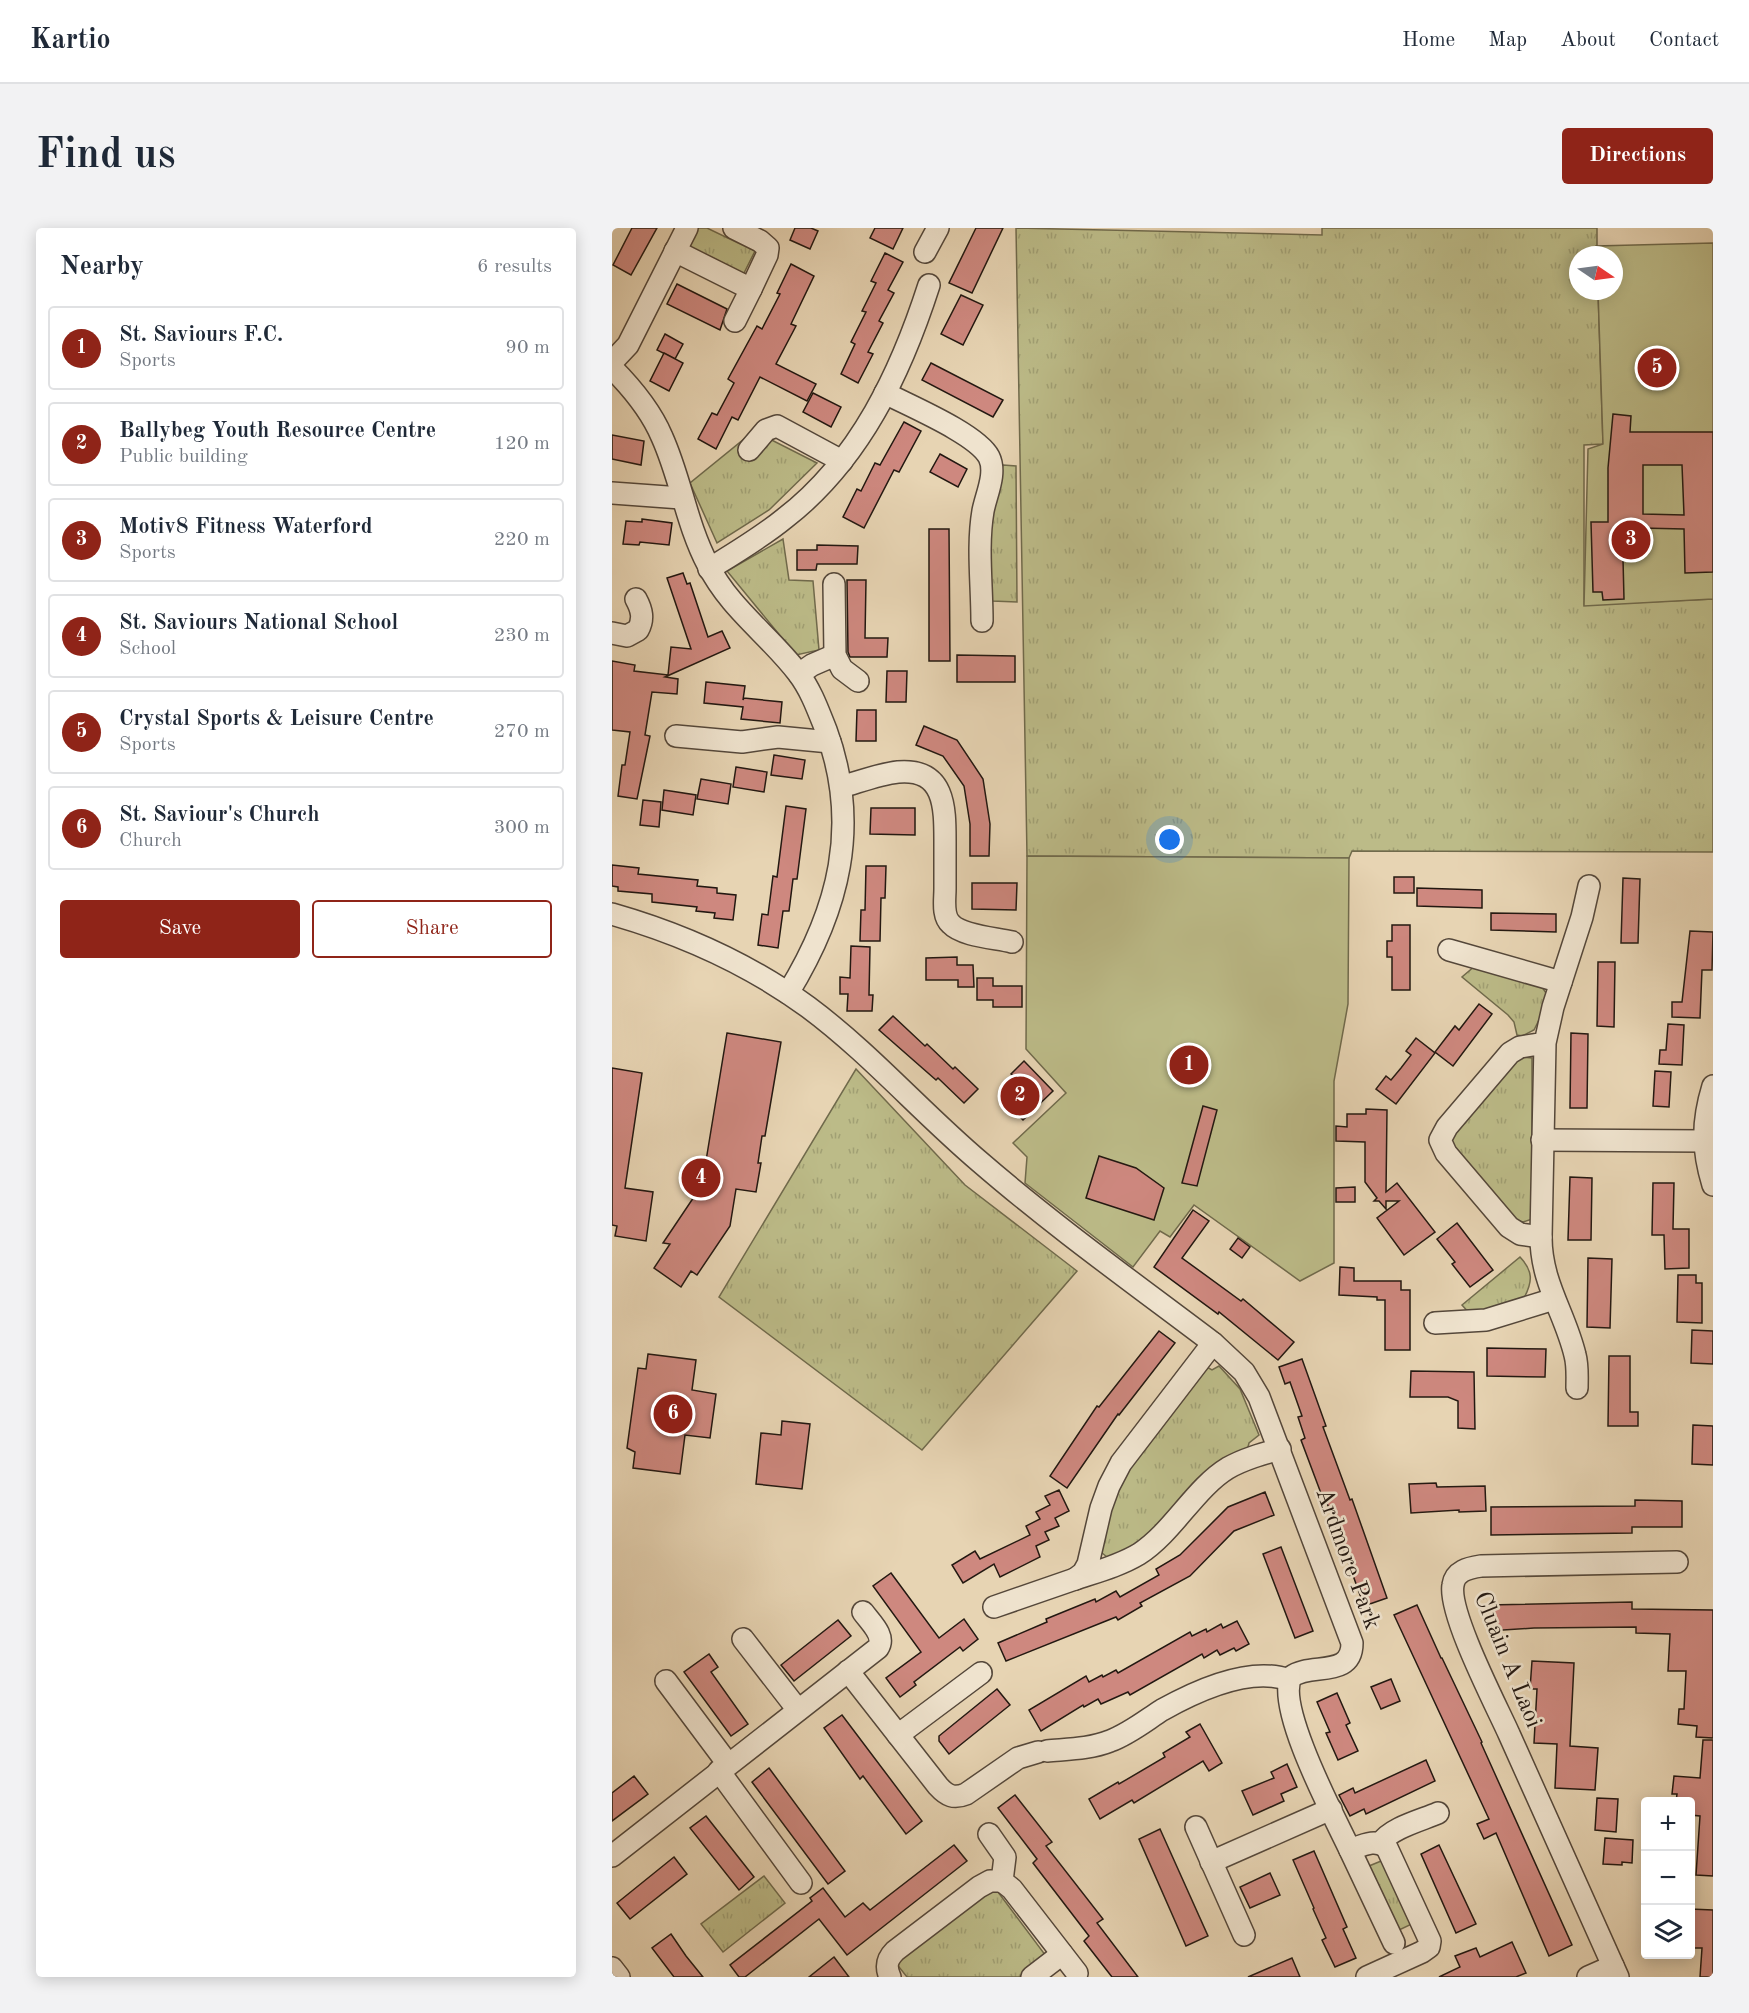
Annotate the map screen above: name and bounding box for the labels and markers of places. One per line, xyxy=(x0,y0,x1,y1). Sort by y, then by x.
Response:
pin: 5 xyxy=(1638,346,1676,390)
pin: 3 xyxy=(1612,518,1650,562)
pin: 1 xyxy=(1170,1042,1208,1088)
pin: 2 xyxy=(1000,1074,1040,1118)
pin: 4 xyxy=(682,1156,721,1200)
pin: 6 xyxy=(654,1392,692,1436)

